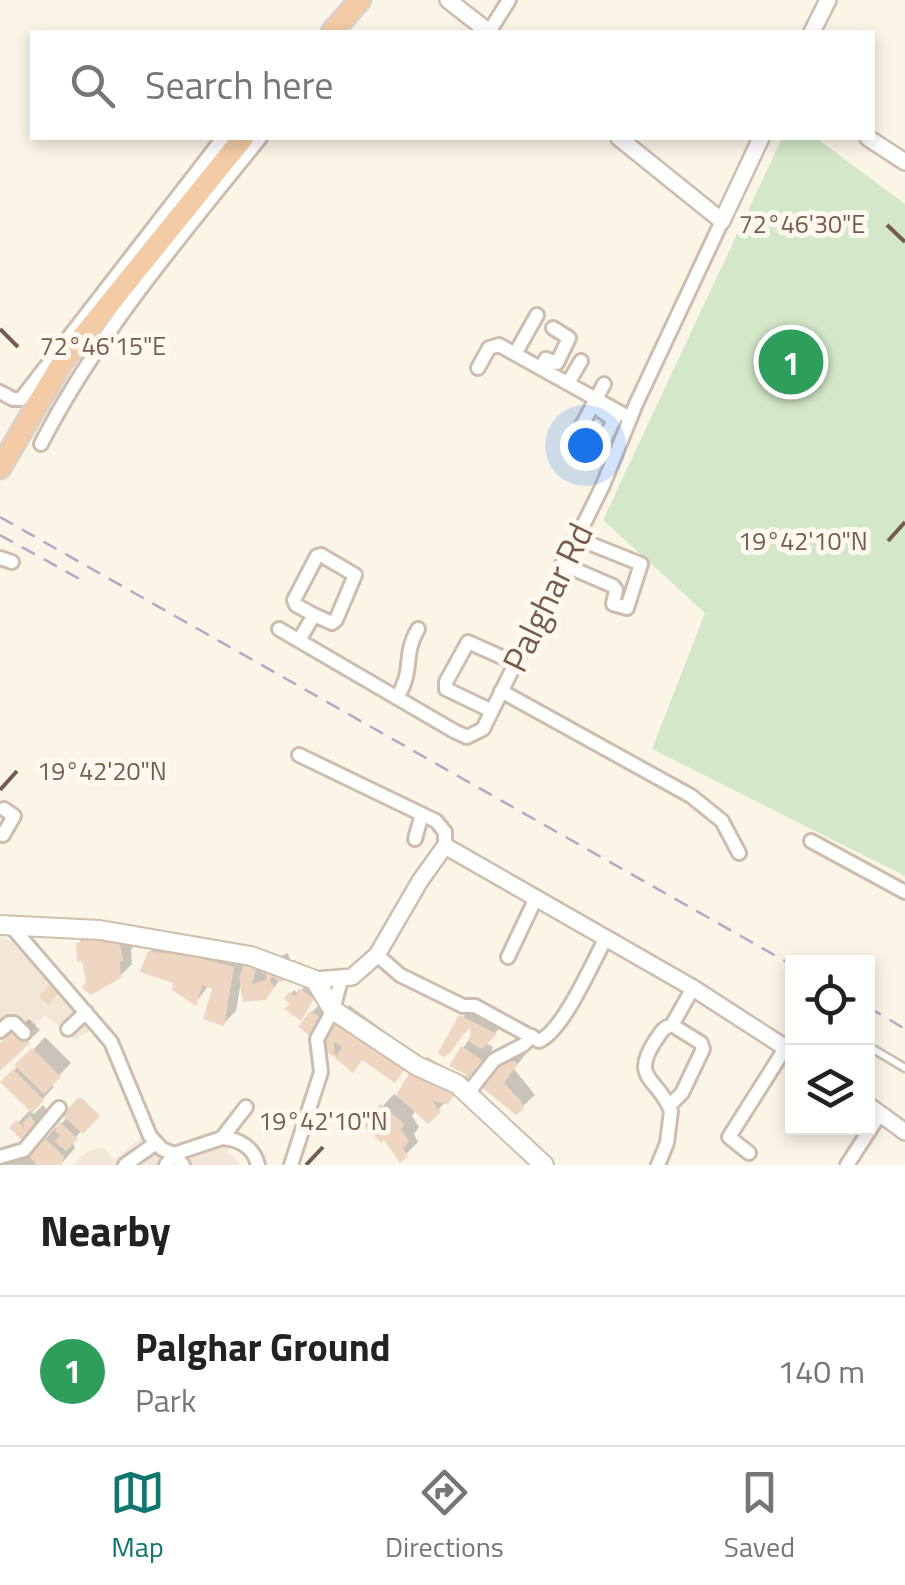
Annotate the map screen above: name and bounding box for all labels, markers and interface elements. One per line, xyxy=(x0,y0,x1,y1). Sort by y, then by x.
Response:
search box xyxy=(30,30,875,140)
text: Search here xyxy=(145,56,333,114)
icon: search xyxy=(65,58,120,113)
text: 72°46'30"E xyxy=(739,205,865,243)
pin: 1 xyxy=(758,324,824,400)
text: 72°46'15"E xyxy=(40,327,166,365)
your location xyxy=(560,420,611,471)
street label: Palghar Rd xyxy=(488,513,606,681)
text: 19°42'10"N xyxy=(738,522,868,560)
text: 19°42'20"N xyxy=(37,752,167,790)
map controls xyxy=(785,955,875,1135)
button: locate xyxy=(785,955,875,1045)
button: layers xyxy=(785,1045,875,1135)
text: 19°42'10"N xyxy=(258,1102,388,1140)
text: Nearby xyxy=(40,1198,171,1262)
text: Palghar Ground xyxy=(135,1318,391,1376)
text: 1 xyxy=(64,1347,81,1395)
text: 140 m xyxy=(777,1347,865,1395)
text: Park xyxy=(135,1376,196,1424)
tab: Map xyxy=(110,1465,165,1568)
tab: Directions xyxy=(385,1465,504,1568)
tab: Saved xyxy=(724,1465,795,1568)

